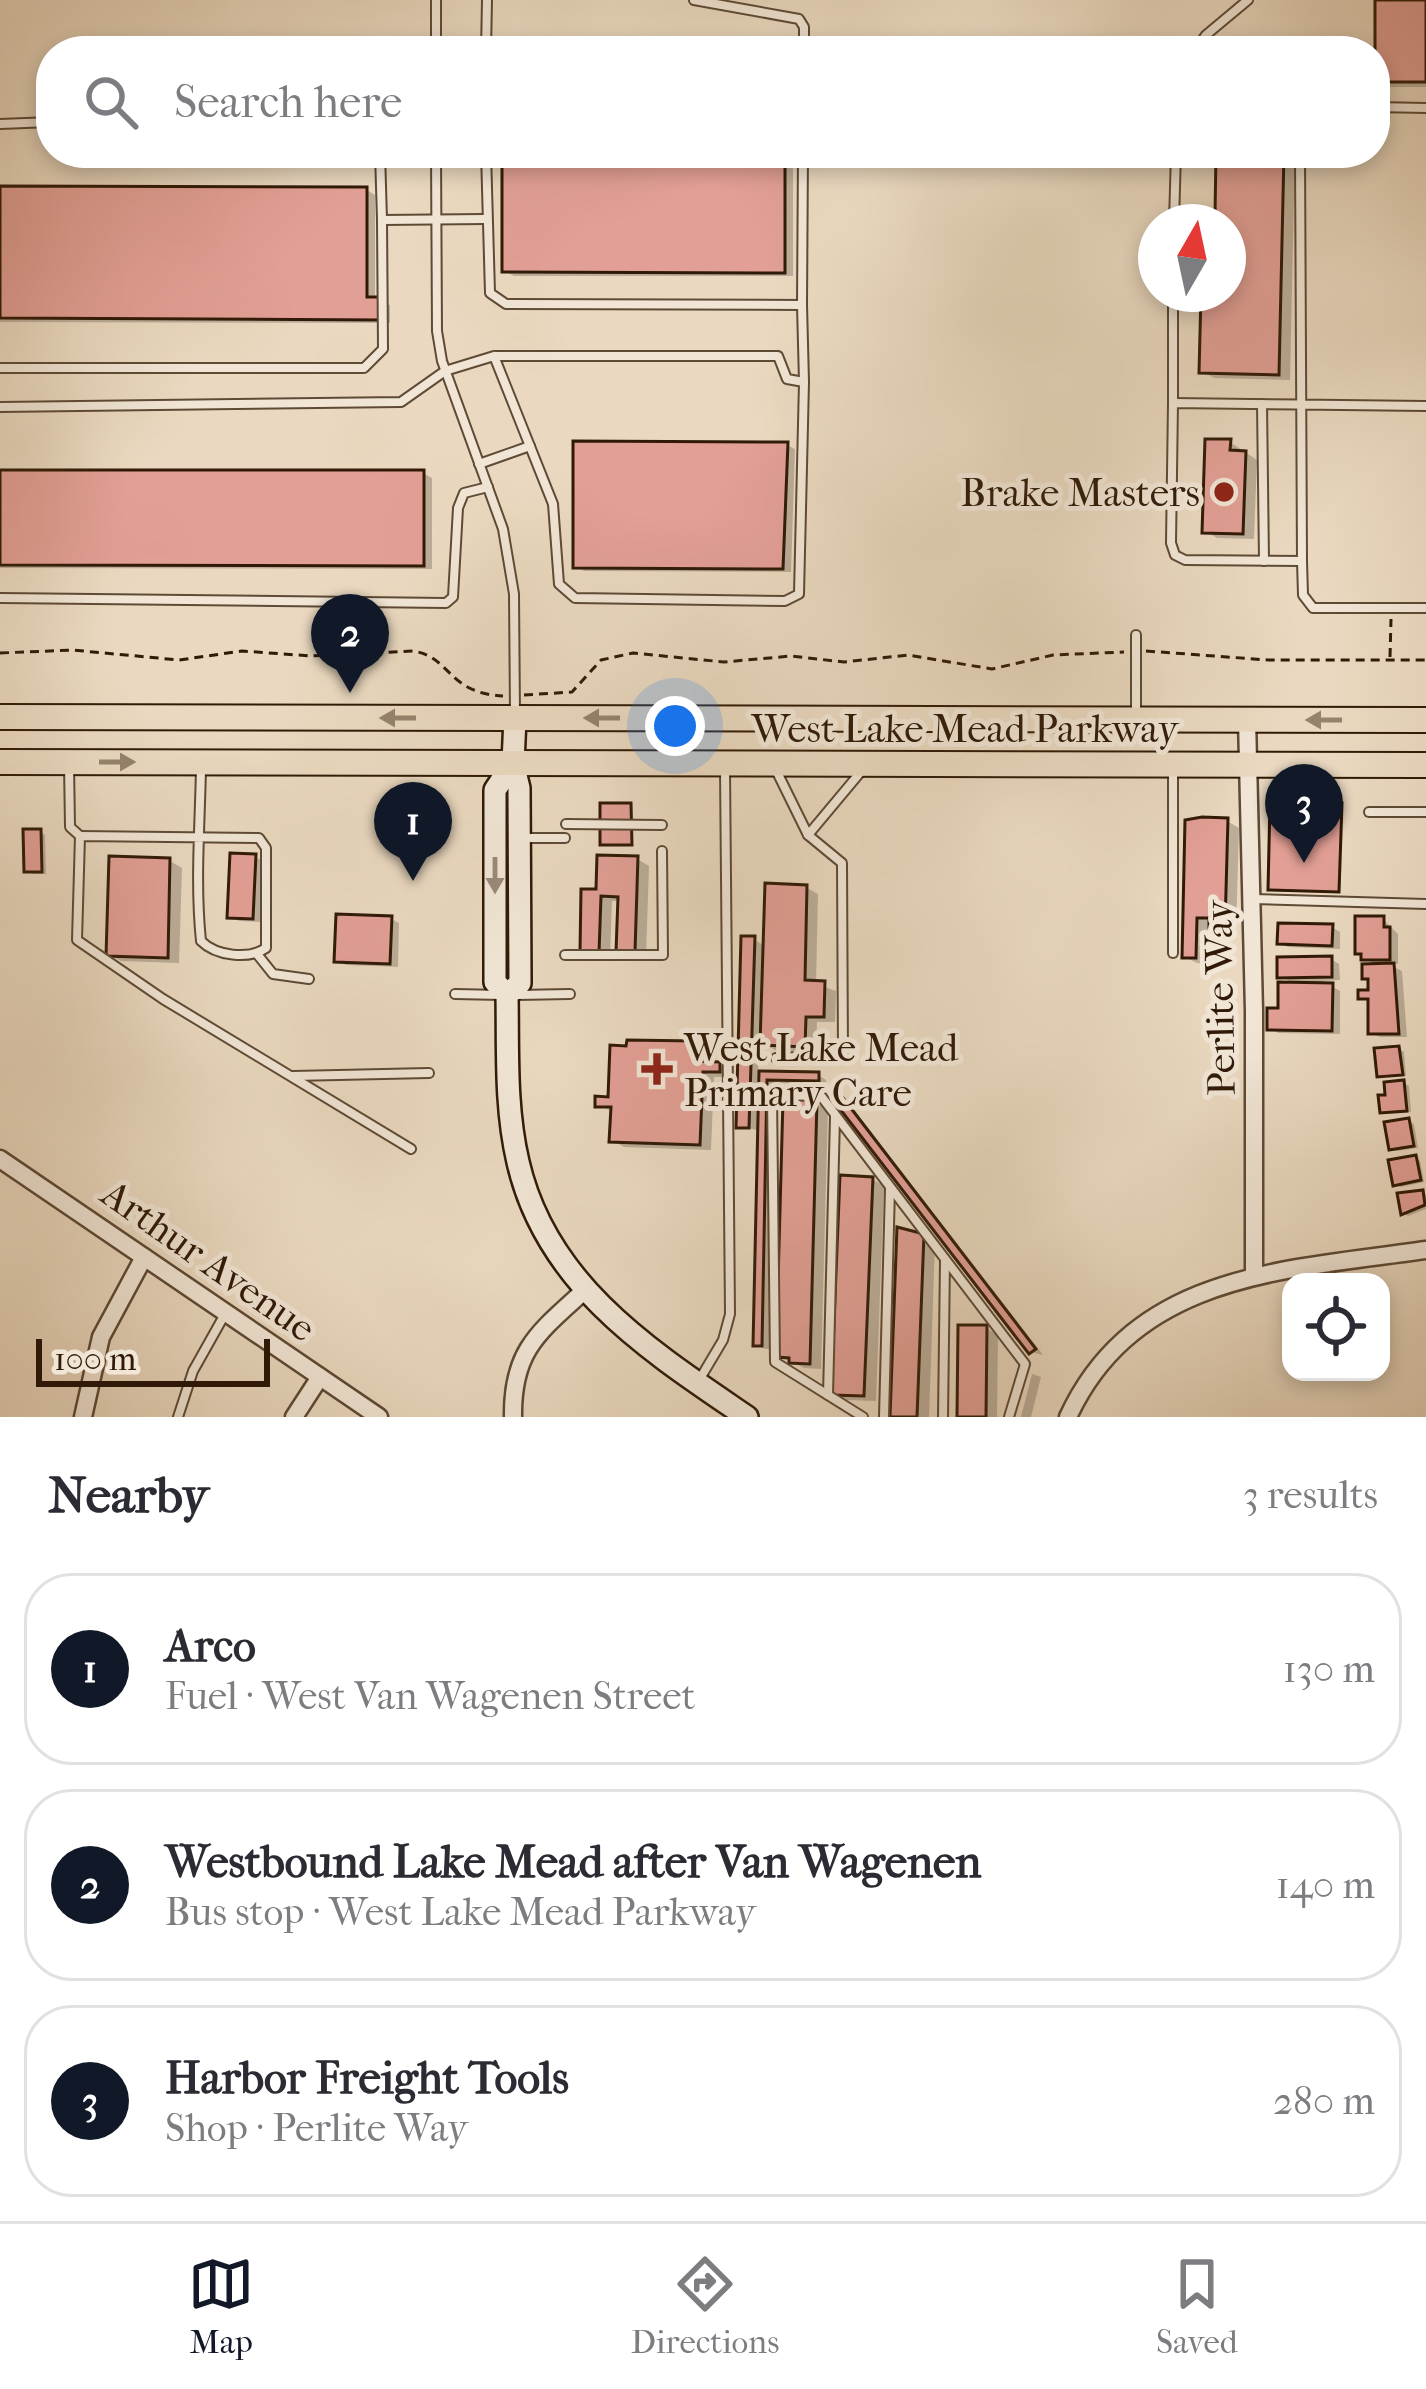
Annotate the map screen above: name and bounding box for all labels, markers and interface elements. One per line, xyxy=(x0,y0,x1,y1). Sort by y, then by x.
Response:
search box xyxy=(36,36,1390,168)
icon: search xyxy=(78,69,144,135)
text: Search here xyxy=(174,76,402,129)
north arrow xyxy=(1138,204,1246,312)
place label: Brake Masters xyxy=(961,470,1200,516)
marker: Brake Masters xyxy=(1211,479,1237,505)
pin: 2 xyxy=(311,594,389,693)
your location xyxy=(645,696,705,756)
street label: West Lake Mead Parkway xyxy=(751,706,1180,752)
one-way arrow xyxy=(378,708,416,728)
one-way arrow xyxy=(582,708,620,728)
one-way arrow xyxy=(1304,710,1342,730)
one-way arrow xyxy=(99,752,137,772)
pin: 3 xyxy=(1265,764,1343,863)
pin: 1 xyxy=(374,782,452,881)
one-way arrow xyxy=(485,857,505,895)
street label: Perlite Way xyxy=(1195,899,1245,1096)
place label: West Lake Mead Primary Care xyxy=(683,1025,959,1116)
marker: West Lake Mead Primary Care xyxy=(641,1053,673,1085)
street label: Arthur Avenue xyxy=(91,1169,324,1351)
map controls xyxy=(1282,1273,1390,1381)
button: locate xyxy=(1282,1273,1390,1381)
scale bar xyxy=(36,1333,270,1386)
text: 100 m xyxy=(54,1340,137,1379)
text: Nearby xyxy=(48,1465,209,1525)
text: 3 results xyxy=(1243,1472,1378,1518)
text: Arco xyxy=(165,1620,256,1673)
text: 1 xyxy=(83,1646,97,1692)
text: 130 m xyxy=(1283,1646,1375,1692)
text: Fuel · West Van Wagenen Street xyxy=(165,1673,695,1719)
text: Westbound Lake Mead after Van Wagenen xyxy=(165,1836,981,1889)
text: 2 xyxy=(80,1862,100,1908)
text: 140 m xyxy=(1276,1862,1375,1908)
text: Bus stop · West Lake Mead Parkway xyxy=(165,1889,756,1935)
text: Harbor Freight Tools xyxy=(165,2052,569,2105)
text: 3 xyxy=(82,2078,98,2124)
text: 280 m xyxy=(1273,2078,1375,2124)
text: Shop · Perlite Way xyxy=(165,2105,468,2151)
tab: Map xyxy=(188,2251,254,2362)
tab: Directions xyxy=(631,2251,779,2362)
tab: Saved xyxy=(1156,2251,1238,2362)

